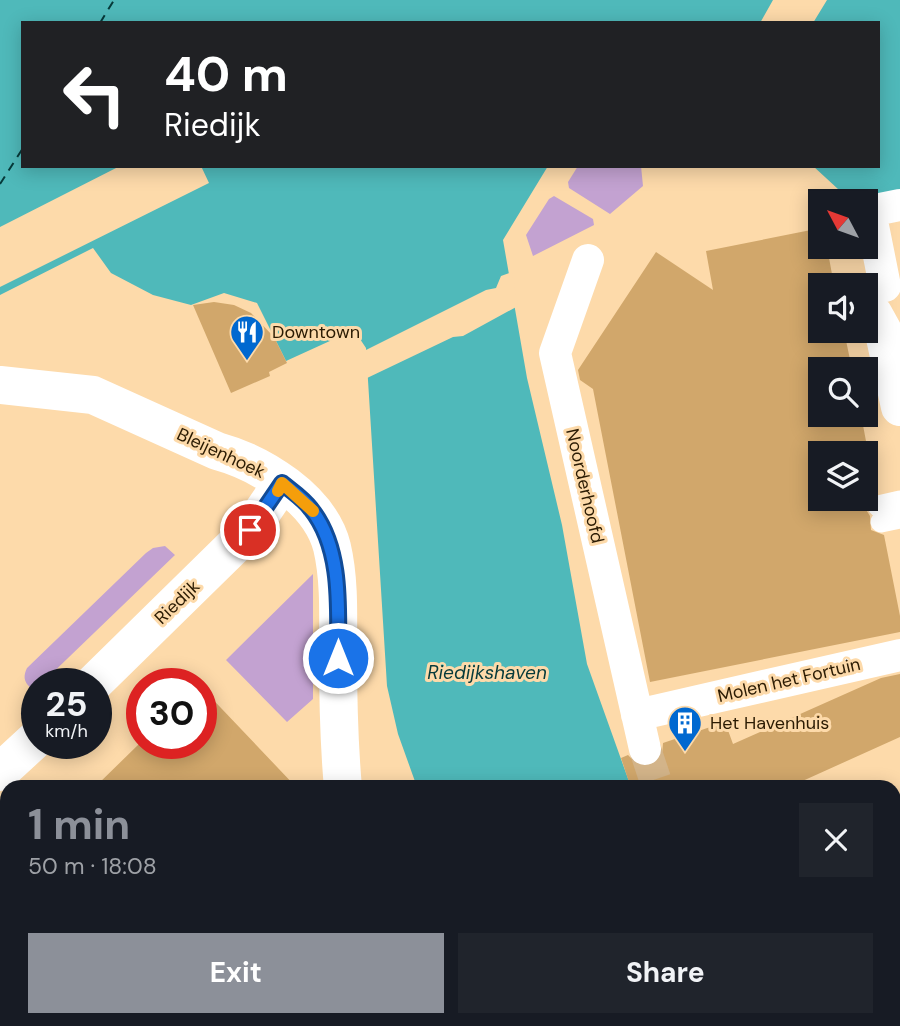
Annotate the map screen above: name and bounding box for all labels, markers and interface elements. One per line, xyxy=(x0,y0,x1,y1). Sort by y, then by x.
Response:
text: 40 m xyxy=(164,42,288,106)
icon: left xyxy=(49,49,140,140)
text: Riedijk xyxy=(164,104,261,146)
north arrow xyxy=(808,189,878,259)
map controls xyxy=(808,189,878,511)
button: sound xyxy=(808,273,878,343)
restaurant icon: Downtown xyxy=(228,313,266,362)
place label: Downtown xyxy=(272,320,360,344)
button: search xyxy=(808,357,878,427)
street label: Bleijenhoek xyxy=(173,422,269,484)
street label: Noorderhoofd xyxy=(560,426,610,546)
button: layers xyxy=(808,441,878,511)
pin xyxy=(220,500,280,560)
icon: arrive xyxy=(231,511,269,549)
street label: Riedijk xyxy=(149,575,205,629)
position arrow xyxy=(301,621,375,695)
street label: Molen het Fortuin xyxy=(715,652,863,708)
water label: Riedijkshaven xyxy=(427,660,547,685)
speed limit sign: 30 xyxy=(126,668,217,759)
text: 25 xyxy=(46,681,87,727)
building icon: Het Havenhuis xyxy=(666,704,704,753)
place label: Het Havenhuis xyxy=(710,711,829,735)
text: km/h xyxy=(45,719,88,743)
text: 1 min xyxy=(28,797,130,852)
button: close xyxy=(799,803,873,877)
text: 50 m · 18:08 xyxy=(28,851,157,881)
button: Exit xyxy=(28,933,444,1013)
button: Share xyxy=(458,933,873,1013)

